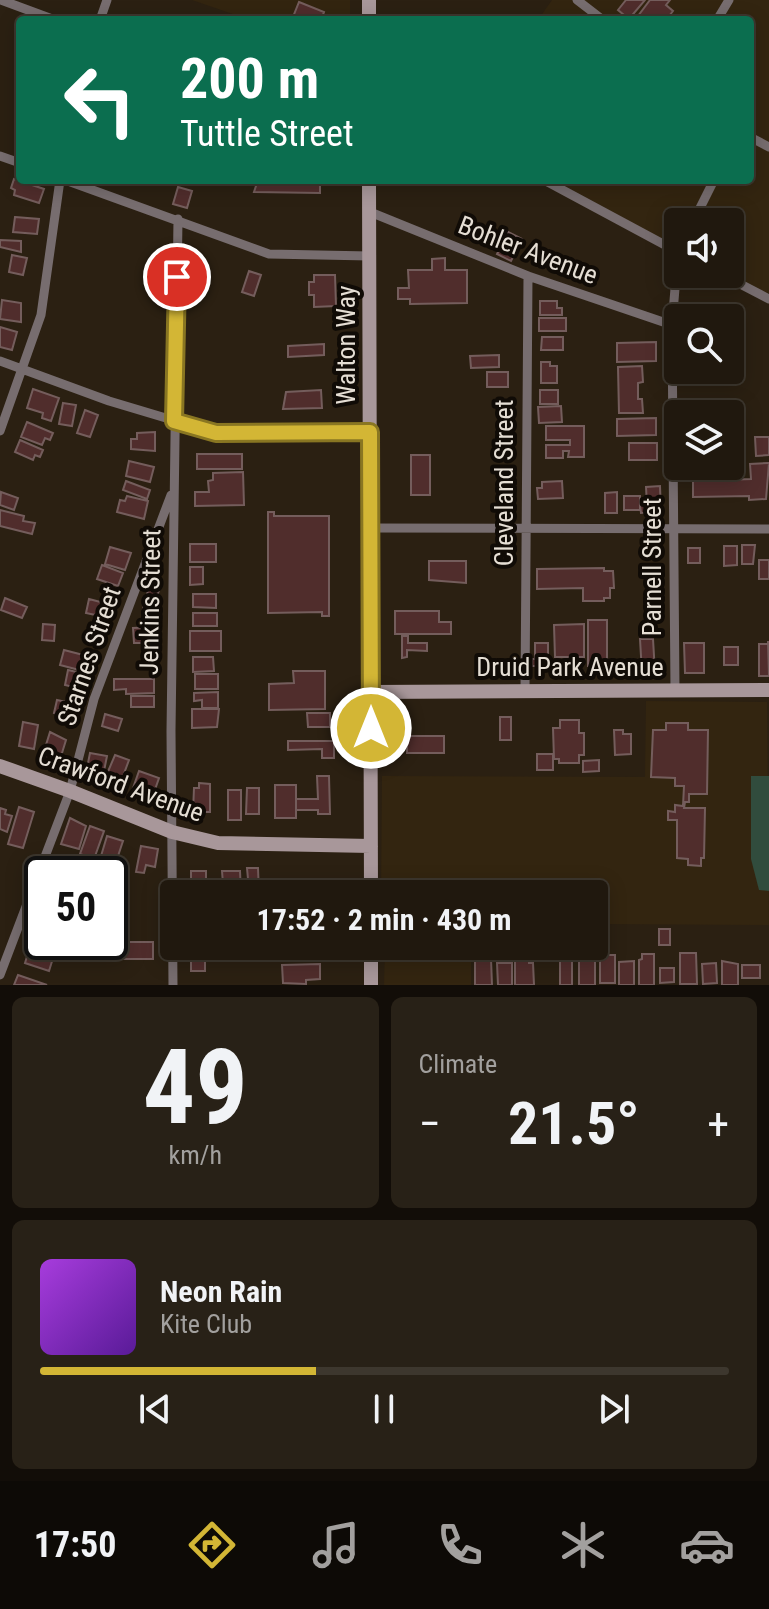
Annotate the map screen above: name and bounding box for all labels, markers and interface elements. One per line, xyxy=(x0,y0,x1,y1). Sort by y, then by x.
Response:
text: 200 m xyxy=(180,46,319,112)
icon: left xyxy=(48,48,152,152)
text: Tuttle Street xyxy=(180,113,354,155)
map controls xyxy=(664,208,744,480)
button: sound xyxy=(664,208,744,288)
street label: Bohler Avenue xyxy=(454,210,602,290)
pin xyxy=(143,243,211,311)
icon: arrive xyxy=(155,255,199,299)
street label: Walton Way xyxy=(331,285,361,405)
button: search xyxy=(664,304,744,384)
street label: Cleveland Street xyxy=(489,400,519,566)
button: layers xyxy=(664,400,744,480)
street label: Parnell Street xyxy=(637,498,667,636)
street label: Jenkins Street xyxy=(134,529,166,675)
street label: Starnes Street xyxy=(51,583,127,729)
street label: Druid Park Avenue xyxy=(476,652,664,682)
position arrow xyxy=(329,686,413,770)
street label: Crawford Avenue xyxy=(34,740,208,828)
speed limit sign: 50 xyxy=(24,856,128,960)
text: 17:52 · 2 min · 430 m xyxy=(257,902,511,937)
text: 49 xyxy=(143,1027,248,1148)
text: Climate xyxy=(419,1049,497,1079)
text: 21.5° xyxy=(508,1088,640,1159)
text: − xyxy=(419,1098,441,1150)
text: + xyxy=(707,1098,729,1150)
text: km/h xyxy=(169,1140,222,1170)
text: Neon Rain xyxy=(160,1274,282,1309)
text: Kite Club xyxy=(160,1309,252,1339)
icon: previous xyxy=(133,1387,177,1431)
icon: pause xyxy=(362,1387,406,1431)
icon: next xyxy=(592,1387,636,1431)
icon: directions xyxy=(184,1517,240,1573)
icon: music xyxy=(308,1517,364,1573)
icon: phone xyxy=(432,1517,488,1573)
icon: climate xyxy=(555,1517,611,1573)
icon: car xyxy=(679,1517,735,1573)
text: 17:50 xyxy=(34,1524,116,1566)

